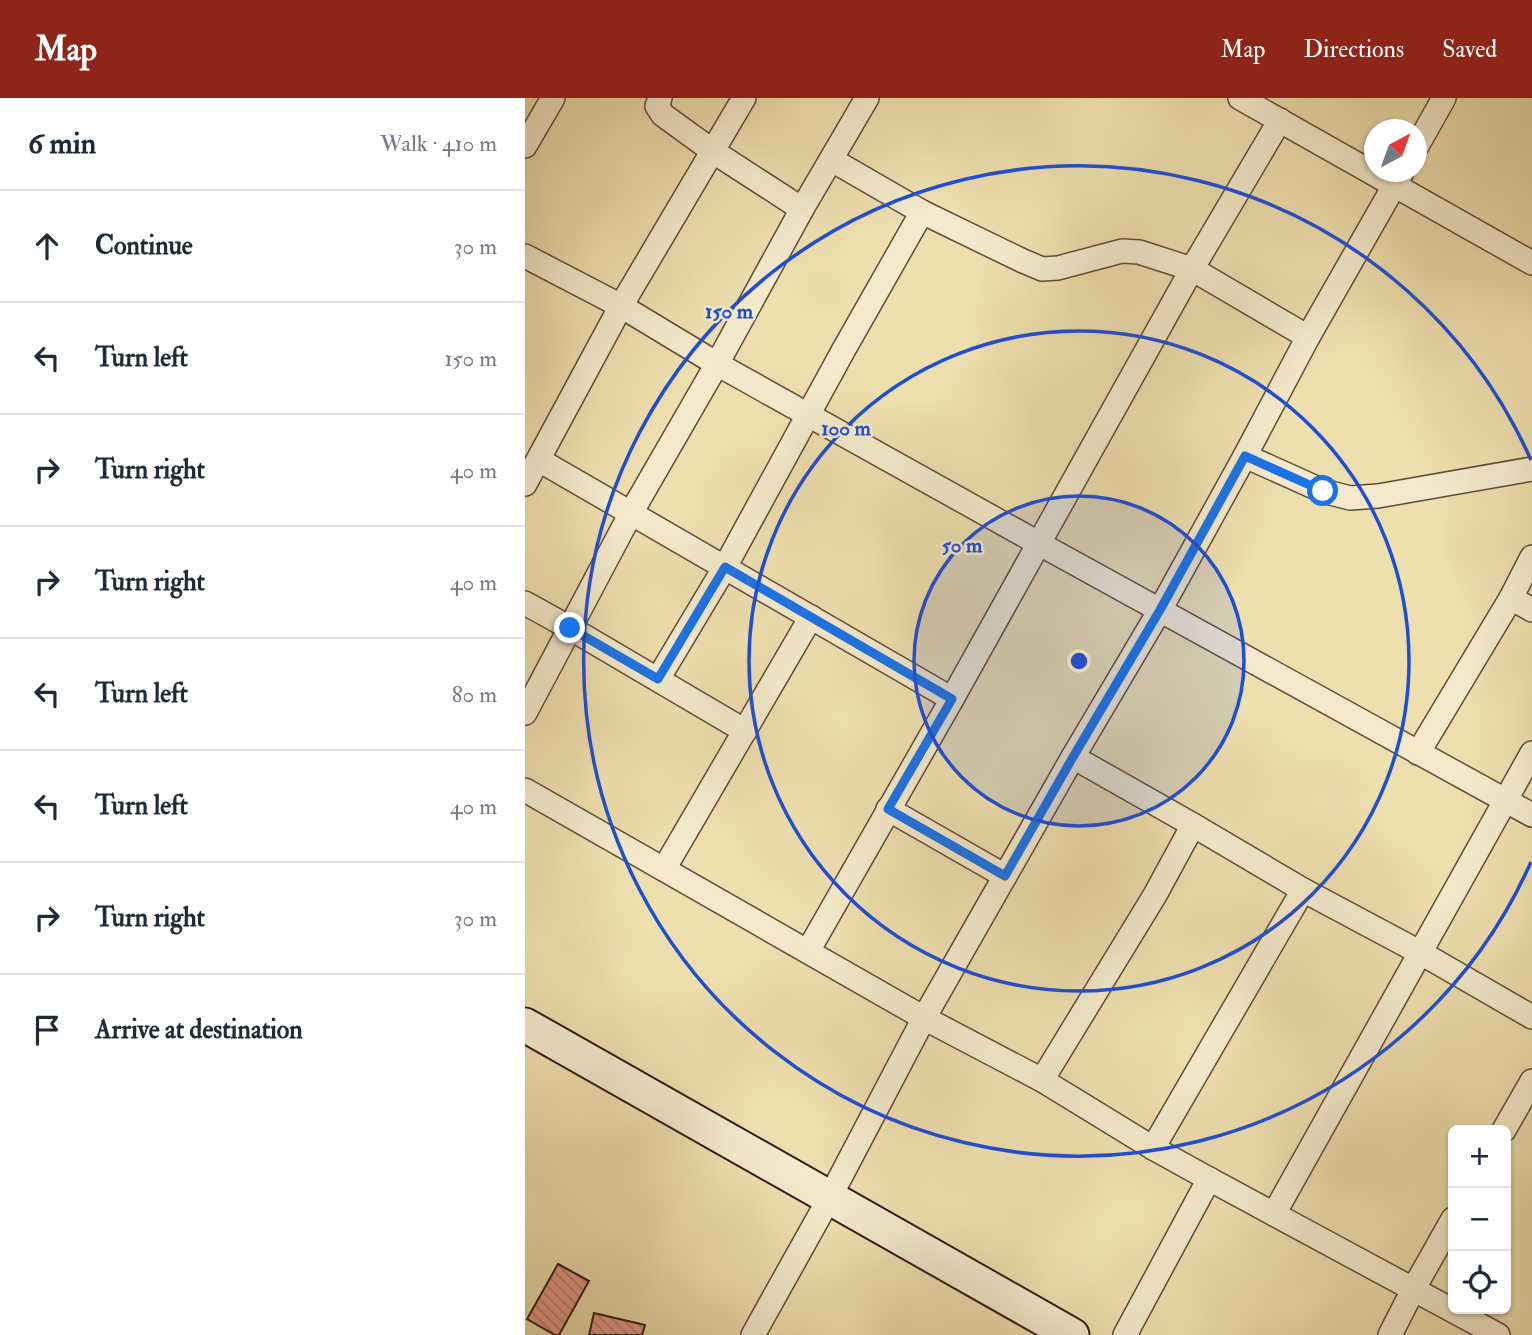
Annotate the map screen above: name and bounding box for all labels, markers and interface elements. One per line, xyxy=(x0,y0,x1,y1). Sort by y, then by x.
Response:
text: Map xyxy=(35,29,97,70)
text: Map xyxy=(1220,34,1265,65)
text: Directions xyxy=(1303,34,1404,65)
text: Saved xyxy=(1442,34,1497,65)
north arrow xyxy=(1364,119,1427,182)
text: 6 min xyxy=(28,125,96,162)
text: Walk · 410 m xyxy=(380,129,497,158)
icon: ahead xyxy=(28,227,66,265)
text: Continue xyxy=(95,230,193,262)
text: 30 m xyxy=(454,232,497,261)
text: 150 m xyxy=(705,298,754,325)
icon: left xyxy=(28,339,66,377)
text: Turn left xyxy=(95,342,188,374)
text: 150 m xyxy=(444,344,497,373)
text: 100 m xyxy=(821,415,872,442)
icon: right xyxy=(28,451,66,489)
text: Turn right xyxy=(95,454,205,486)
text: 40 m xyxy=(450,456,497,485)
route start xyxy=(1307,475,1338,506)
text: 50 m xyxy=(942,532,983,559)
icon: right xyxy=(28,563,66,601)
text: Turn right xyxy=(95,566,205,598)
text: 40 m xyxy=(450,568,497,597)
route end xyxy=(554,612,585,643)
centre of rings xyxy=(1067,649,1091,673)
icon: left xyxy=(28,675,66,713)
text: Turn left xyxy=(95,678,188,710)
text: 80 m xyxy=(452,680,497,709)
icon: left xyxy=(28,787,66,825)
text: Turn left xyxy=(95,790,188,822)
text: 40 m xyxy=(450,792,497,821)
icon: right xyxy=(28,899,66,937)
text: Turn right xyxy=(95,902,205,934)
text: 30 m xyxy=(454,904,497,933)
icon: arrive xyxy=(28,1011,66,1049)
text: Arrive at destination xyxy=(95,1014,303,1046)
map controls xyxy=(1448,1125,1511,1314)
button: + xyxy=(1448,1125,1511,1188)
button: − xyxy=(1448,1188,1511,1251)
button: locate xyxy=(1448,1251,1511,1314)

